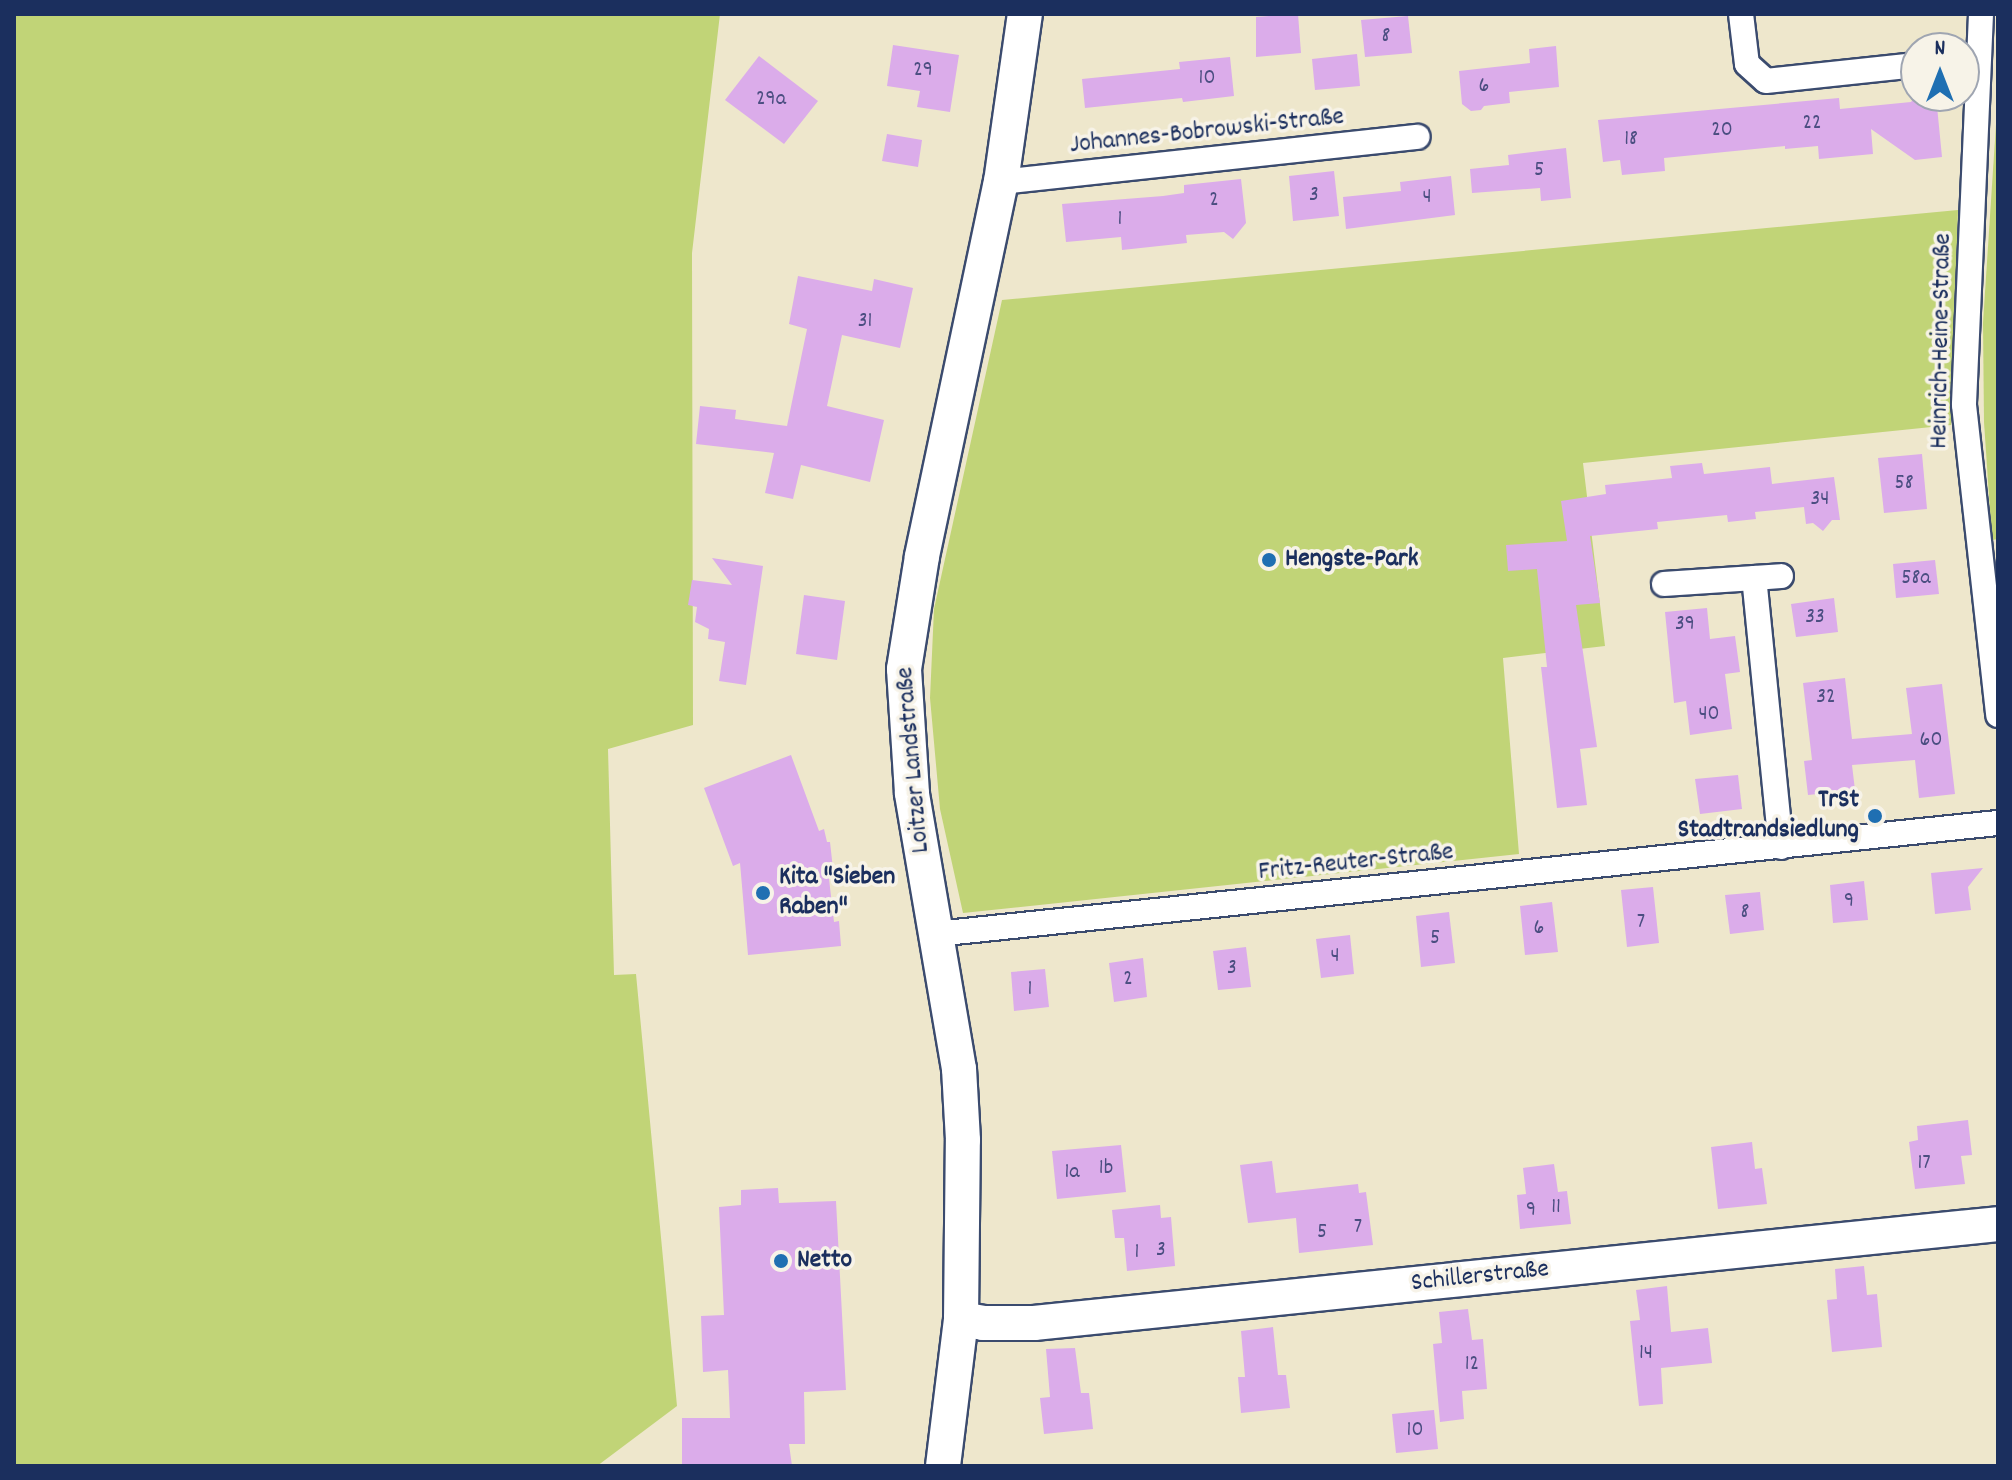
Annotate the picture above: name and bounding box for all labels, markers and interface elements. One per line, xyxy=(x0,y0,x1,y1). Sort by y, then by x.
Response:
house number: 8 xyxy=(1382,24,1390,50)
north arrow xyxy=(1900,32,1980,112)
text: N xyxy=(1935,34,1945,65)
house number: 29 xyxy=(913,58,933,84)
house number: 10 xyxy=(1199,66,1215,92)
house number: 6 xyxy=(1479,74,1489,100)
house number: 29a xyxy=(756,87,786,113)
street label: Johannes-Bobrowski-Straße xyxy=(1068,102,1346,162)
house number: 22 xyxy=(1802,111,1822,137)
house number: 20 xyxy=(1711,118,1733,144)
house number: 18 xyxy=(1624,127,1638,153)
house number: 5 xyxy=(1534,158,1544,184)
house number: 3 xyxy=(1309,183,1319,209)
house number: 4 xyxy=(1422,185,1432,211)
house number: 2 xyxy=(1209,188,1219,214)
house number: 1 xyxy=(1118,207,1122,233)
street label: Heinrich-Heine-Straße xyxy=(1925,233,1959,449)
house number: 31 xyxy=(858,309,872,335)
house number: 58 xyxy=(1894,471,1914,497)
house number: 34 xyxy=(1811,487,1829,513)
place label: Hengste-Park xyxy=(1285,544,1418,576)
marker: Hengste-Park xyxy=(1260,551,1278,569)
house number: 58a xyxy=(1901,566,1931,592)
house number: 33 xyxy=(1805,605,1825,631)
house number: 39 xyxy=(1675,612,1695,638)
street label: Loitzer Landstraße xyxy=(890,666,938,854)
house number: 32 xyxy=(1816,685,1836,711)
house number: 40 xyxy=(1698,702,1720,728)
house number: 60 xyxy=(1920,728,1942,754)
place label: TrSt Stadtrandsiedlung xyxy=(1678,785,1859,846)
marker: TrSt Stadtrandsiedlung xyxy=(1866,807,1884,825)
street label: Fritz-Reuter-Straße xyxy=(1257,837,1455,889)
place label: Kita "Sieben Raben" xyxy=(779,862,895,924)
marker: Kita "Sieben Raben" xyxy=(754,884,772,902)
house number: 9 xyxy=(1844,889,1854,915)
house number: 8 xyxy=(1741,900,1749,926)
house number: 7 xyxy=(1637,910,1645,936)
house number: 6 xyxy=(1534,916,1544,942)
house number: 5 xyxy=(1430,926,1440,952)
house number: 4 xyxy=(1330,944,1340,970)
house number: 3 xyxy=(1227,956,1237,982)
house number: 2 xyxy=(1123,967,1133,993)
house number: 1 xyxy=(1028,977,1032,1003)
house number: 17 xyxy=(1917,1151,1931,1177)
house number: 1b xyxy=(1099,1156,1113,1182)
house number: 1a xyxy=(1064,1160,1080,1186)
house number: 11 xyxy=(1551,1195,1561,1221)
house number: 9 xyxy=(1526,1198,1536,1224)
house number: 7 xyxy=(1354,1215,1362,1241)
house number: 5 xyxy=(1317,1220,1327,1246)
house number: 3 xyxy=(1156,1238,1166,1264)
house number: 1 xyxy=(1135,1240,1139,1266)
place label: Netto xyxy=(797,1245,852,1277)
marker: Netto xyxy=(772,1252,790,1270)
street label: Schillerstraße xyxy=(1410,1254,1550,1300)
house number: 14 xyxy=(1639,1341,1653,1367)
house number: 12 xyxy=(1465,1352,1479,1378)
house number: 10 xyxy=(1407,1418,1423,1444)

